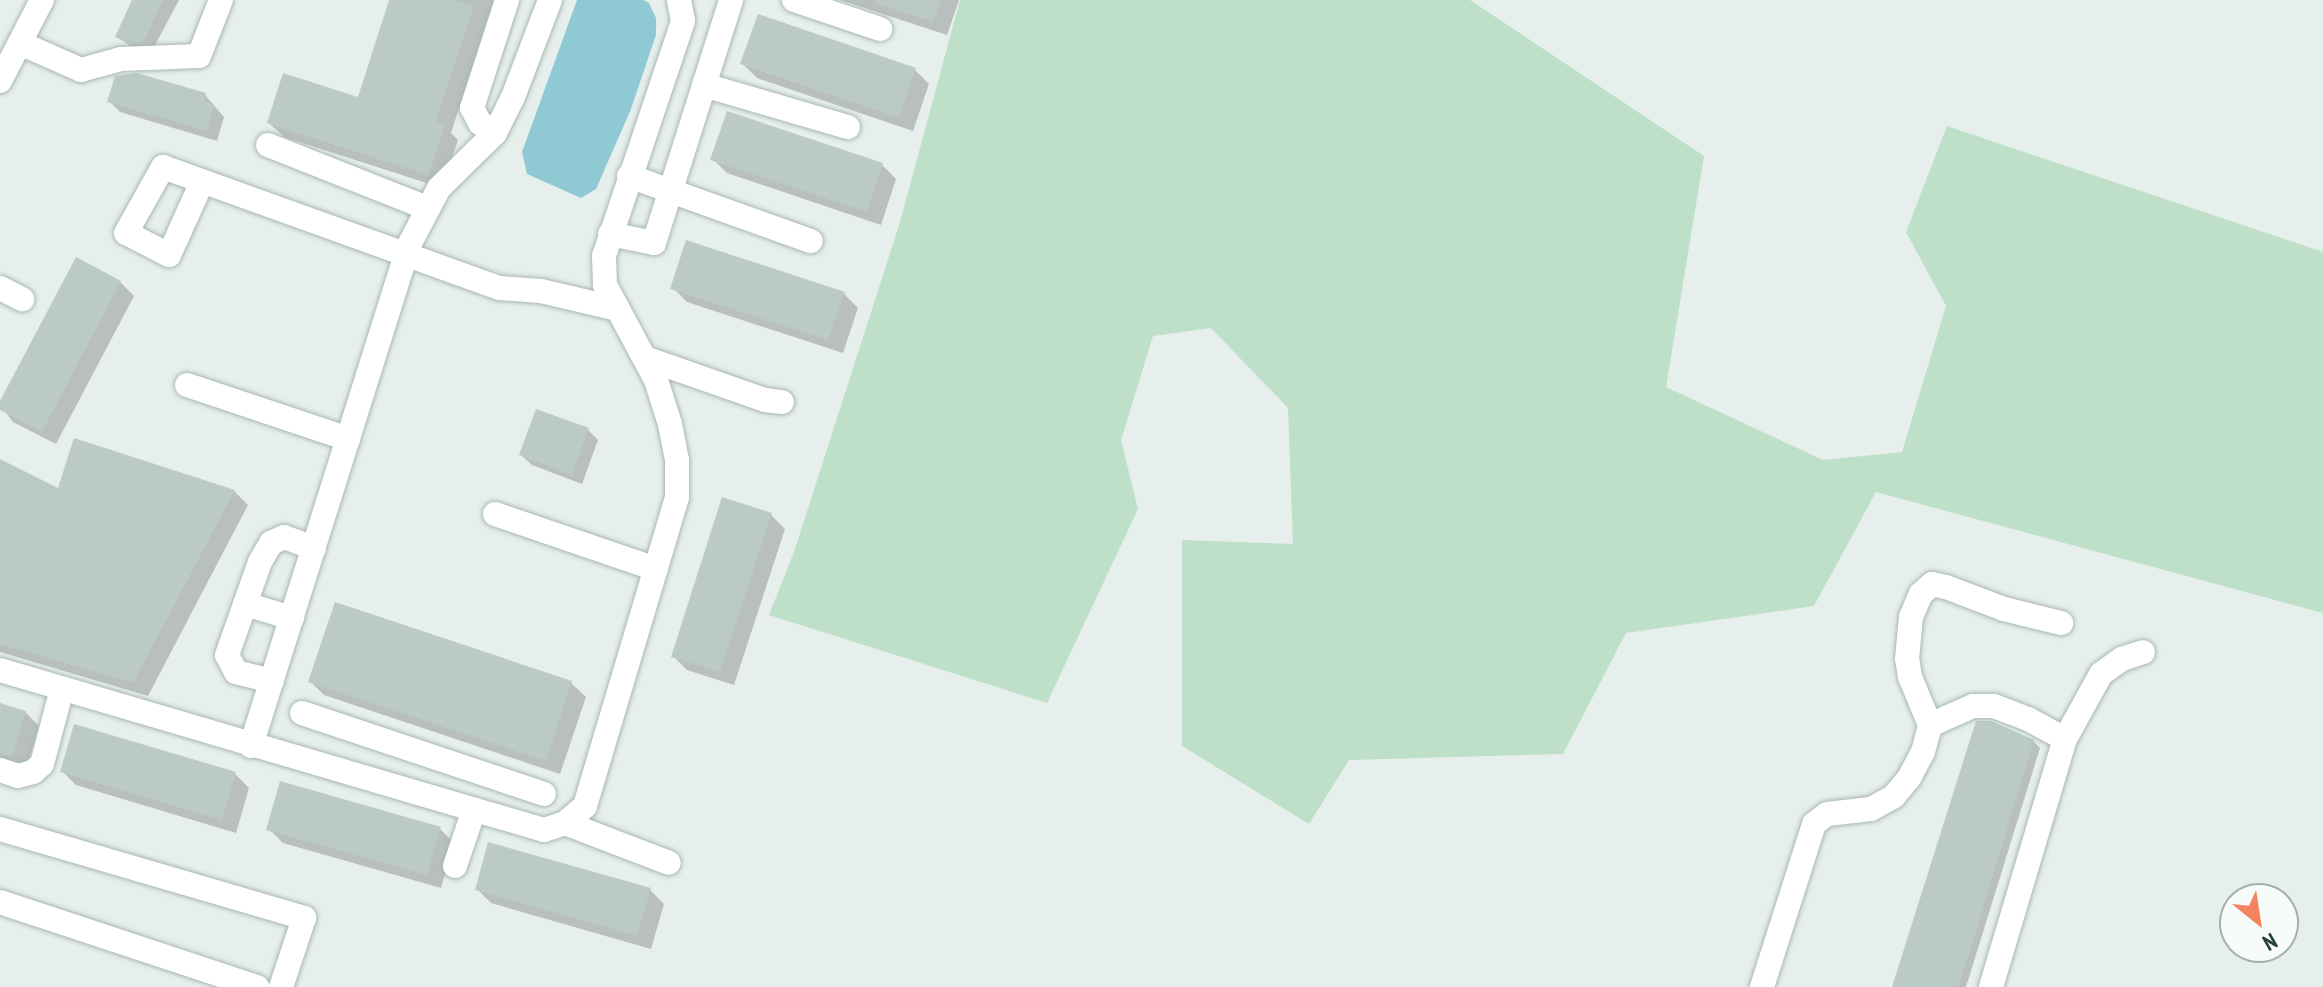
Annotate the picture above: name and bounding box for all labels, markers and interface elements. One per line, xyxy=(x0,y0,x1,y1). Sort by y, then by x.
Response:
north arrow xyxy=(2219,883,2299,963)
text: N xyxy=(2258,927,2282,957)

